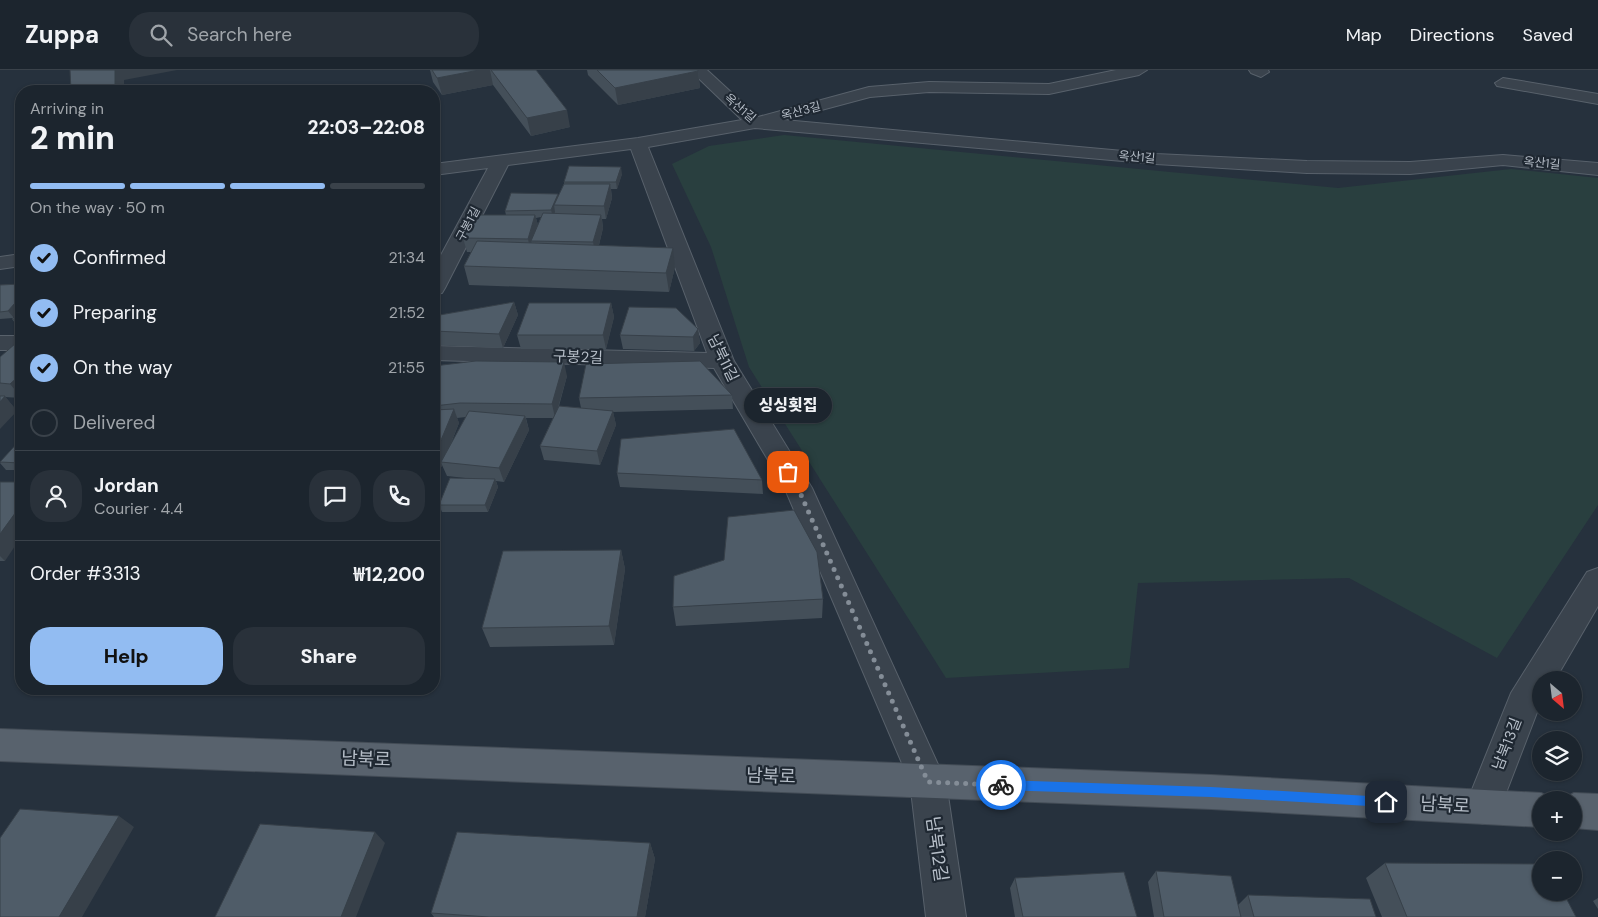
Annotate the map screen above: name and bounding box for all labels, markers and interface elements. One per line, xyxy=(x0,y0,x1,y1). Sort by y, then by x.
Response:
search box xyxy=(129,12,479,57)
text: Zuppa xyxy=(25,19,99,50)
icon: search xyxy=(147,21,175,49)
text: Search here xyxy=(187,22,292,47)
text: Map xyxy=(1346,23,1382,47)
text: Directions xyxy=(1410,23,1495,47)
text: Saved xyxy=(1523,23,1573,47)
street label: 옥산1길 xyxy=(721,90,759,126)
text: Arriving in xyxy=(30,98,104,119)
street label: 옥산3길 xyxy=(780,98,822,124)
text: 22:03–22:08 xyxy=(308,115,425,140)
text: 2 min xyxy=(30,117,115,159)
street label: 옥산1길 xyxy=(1118,147,1156,167)
street label: 옥산1길 xyxy=(1523,153,1561,173)
text: On the way · 50 m xyxy=(30,197,165,218)
street label: 구봉1길 xyxy=(452,204,484,244)
icon: check xyxy=(30,244,58,272)
text: Confirmed xyxy=(73,245,166,270)
text: 21:34 xyxy=(388,247,425,268)
icon: check xyxy=(30,299,58,327)
text: Preparing xyxy=(73,300,157,325)
text: 21:52 xyxy=(389,302,425,323)
street label: 남북11길 xyxy=(703,331,743,385)
street label: 구봉2길 xyxy=(553,346,603,368)
icon: check xyxy=(30,354,58,382)
text: On the way xyxy=(73,355,173,380)
text: 21:55 xyxy=(388,357,425,378)
callout: 싱싱횟집 xyxy=(744,387,832,422)
text: 싱싱횟집 xyxy=(759,395,817,416)
text: Delivered xyxy=(73,410,155,435)
pin xyxy=(767,451,809,493)
icon: bag xyxy=(774,458,802,486)
button: person xyxy=(30,470,82,522)
button: chat xyxy=(309,470,361,522)
button: phone xyxy=(373,470,425,522)
text: Jordan xyxy=(94,473,159,498)
text: Courier · 4.4 xyxy=(94,498,183,519)
text: Order #3313 xyxy=(30,561,141,586)
text: ₩12,200 xyxy=(354,562,425,587)
button: Help xyxy=(30,627,223,685)
button: Share xyxy=(233,627,425,685)
north arrow xyxy=(1532,671,1582,721)
map controls xyxy=(1532,671,1582,901)
street label: 남북13길 xyxy=(1488,715,1526,773)
button: layers xyxy=(1532,731,1582,781)
street label: 남북로 xyxy=(341,746,391,772)
courier xyxy=(976,760,1026,810)
street label: 남북로 xyxy=(746,763,796,789)
icon: bike xyxy=(987,771,1015,799)
pin xyxy=(1365,781,1407,823)
icon: home xyxy=(1372,788,1400,816)
button: + xyxy=(1532,791,1582,841)
street label: 남북로 xyxy=(1420,792,1470,818)
street label: 남북12길 xyxy=(921,815,953,883)
button: − xyxy=(1532,851,1582,901)

